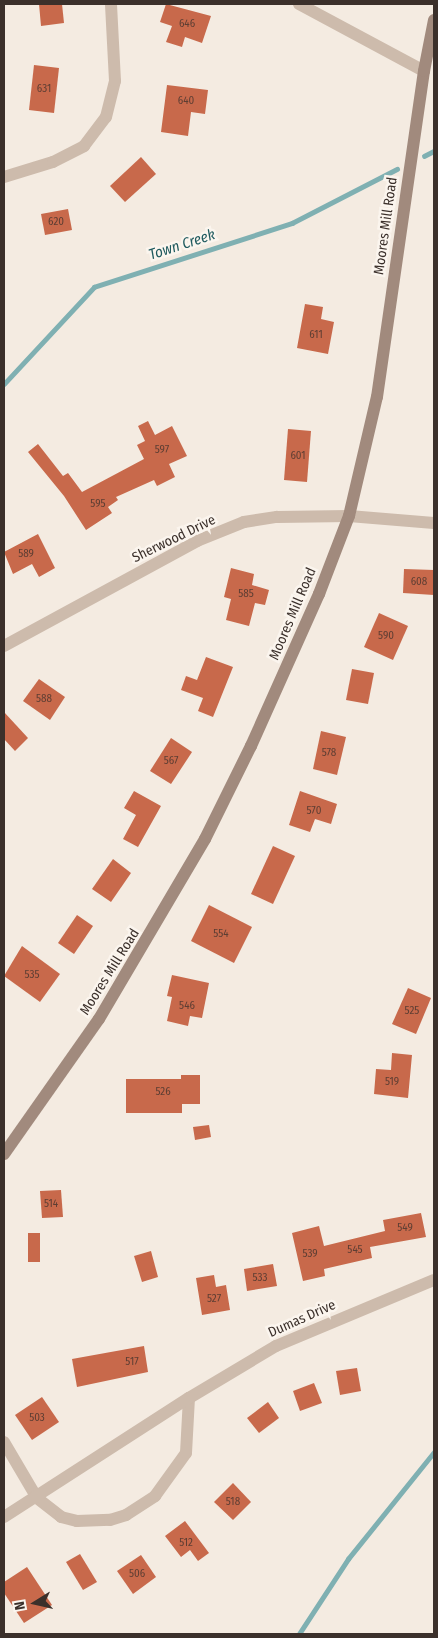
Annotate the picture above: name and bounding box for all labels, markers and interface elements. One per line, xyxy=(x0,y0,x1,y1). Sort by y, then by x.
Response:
house number: 646 xyxy=(179,17,195,31)
house number: 631 xyxy=(37,82,51,96)
house number: 640 xyxy=(178,94,194,108)
street label: Moores Mill Road xyxy=(371,176,401,276)
house number: 620 xyxy=(48,215,64,229)
water label: Town Creek xyxy=(147,226,217,264)
house number: 611 xyxy=(309,328,323,342)
house number: 597 xyxy=(155,443,169,457)
house number: 601 xyxy=(290,449,306,463)
house number: 595 xyxy=(90,497,106,511)
street label: Sherwood Drive xyxy=(130,512,218,566)
house number: 589 xyxy=(18,547,34,561)
street label: Moores Mill Road xyxy=(266,565,320,663)
house number: 608 xyxy=(411,575,427,589)
house number: 585 xyxy=(238,587,254,601)
house number: 590 xyxy=(378,629,394,643)
house number: 588 xyxy=(36,692,52,706)
house number: 578 xyxy=(322,746,336,760)
house number: 567 xyxy=(164,754,178,768)
house number: 570 xyxy=(307,804,321,818)
street label: Moores Mill Road xyxy=(77,926,143,1018)
house number: 554 xyxy=(213,927,229,941)
house number: 535 xyxy=(25,968,39,982)
house number: 546 xyxy=(179,999,195,1013)
house number: 525 xyxy=(405,1004,419,1018)
house number: 519 xyxy=(385,1075,399,1089)
house number: 526 xyxy=(155,1085,171,1099)
house number: 514 xyxy=(44,1197,58,1211)
house number: 549 xyxy=(397,1221,413,1235)
house number: 545 xyxy=(347,1243,363,1257)
house number: 539 xyxy=(302,1247,318,1261)
house number: 533 xyxy=(253,1271,267,1285)
house number: 527 xyxy=(207,1292,221,1306)
street label: Dumas Drive xyxy=(266,1297,338,1341)
house number: 517 xyxy=(125,1355,139,1369)
house number: 503 xyxy=(29,1411,45,1425)
house number: 518 xyxy=(226,1495,240,1509)
house number: 512 xyxy=(179,1536,193,1550)
house number: 506 xyxy=(129,1567,145,1581)
north arrow xyxy=(10,1578,60,1628)
text: N xyxy=(11,1600,29,1611)

